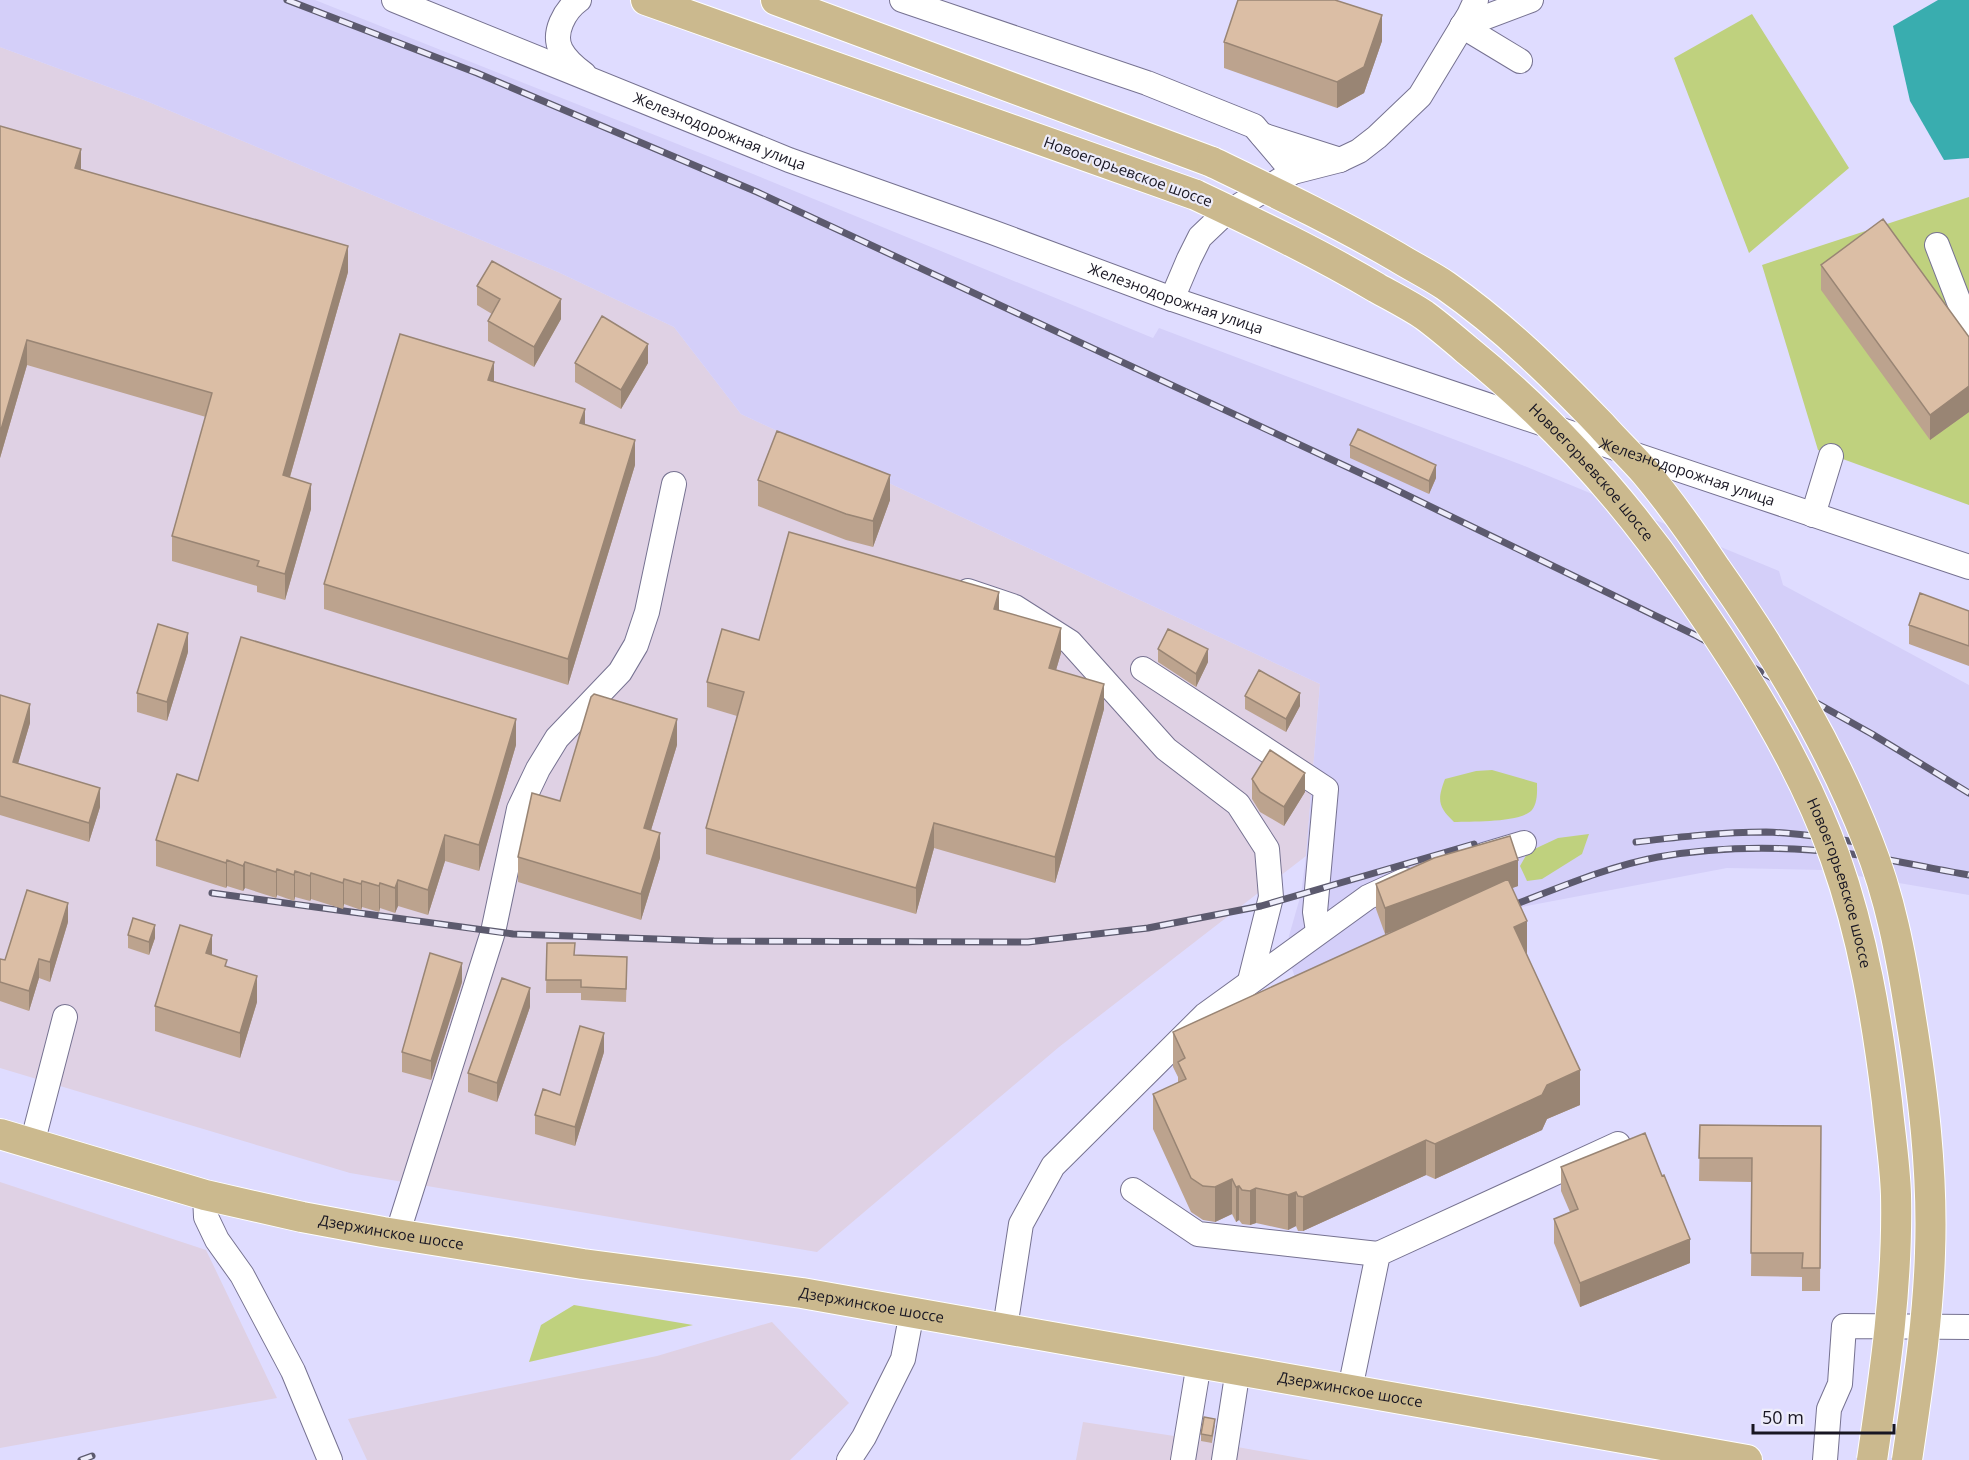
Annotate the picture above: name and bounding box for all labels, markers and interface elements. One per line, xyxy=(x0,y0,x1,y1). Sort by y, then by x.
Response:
street label: Железнодорожная улица xyxy=(631,87,809,174)
street label: Новоегорьевское шоссе xyxy=(1041,131,1215,211)
street label: Железнодорожная улица xyxy=(1086,258,1266,338)
street label: Новоегорьевское шоссе xyxy=(1525,399,1659,545)
street label: Железнодорожная улица xyxy=(1597,432,1778,510)
street label: Новоегорьевское шоссе xyxy=(1803,794,1876,970)
street label: Дзержинское шоссе xyxy=(317,1209,465,1254)
street label: Дзержинское шоссе xyxy=(798,1282,946,1327)
street label: Дзержинское шоссе xyxy=(1277,1366,1424,1412)
scale bar xyxy=(1753,1397,1894,1435)
text: 50 m xyxy=(1762,1405,1804,1429)

